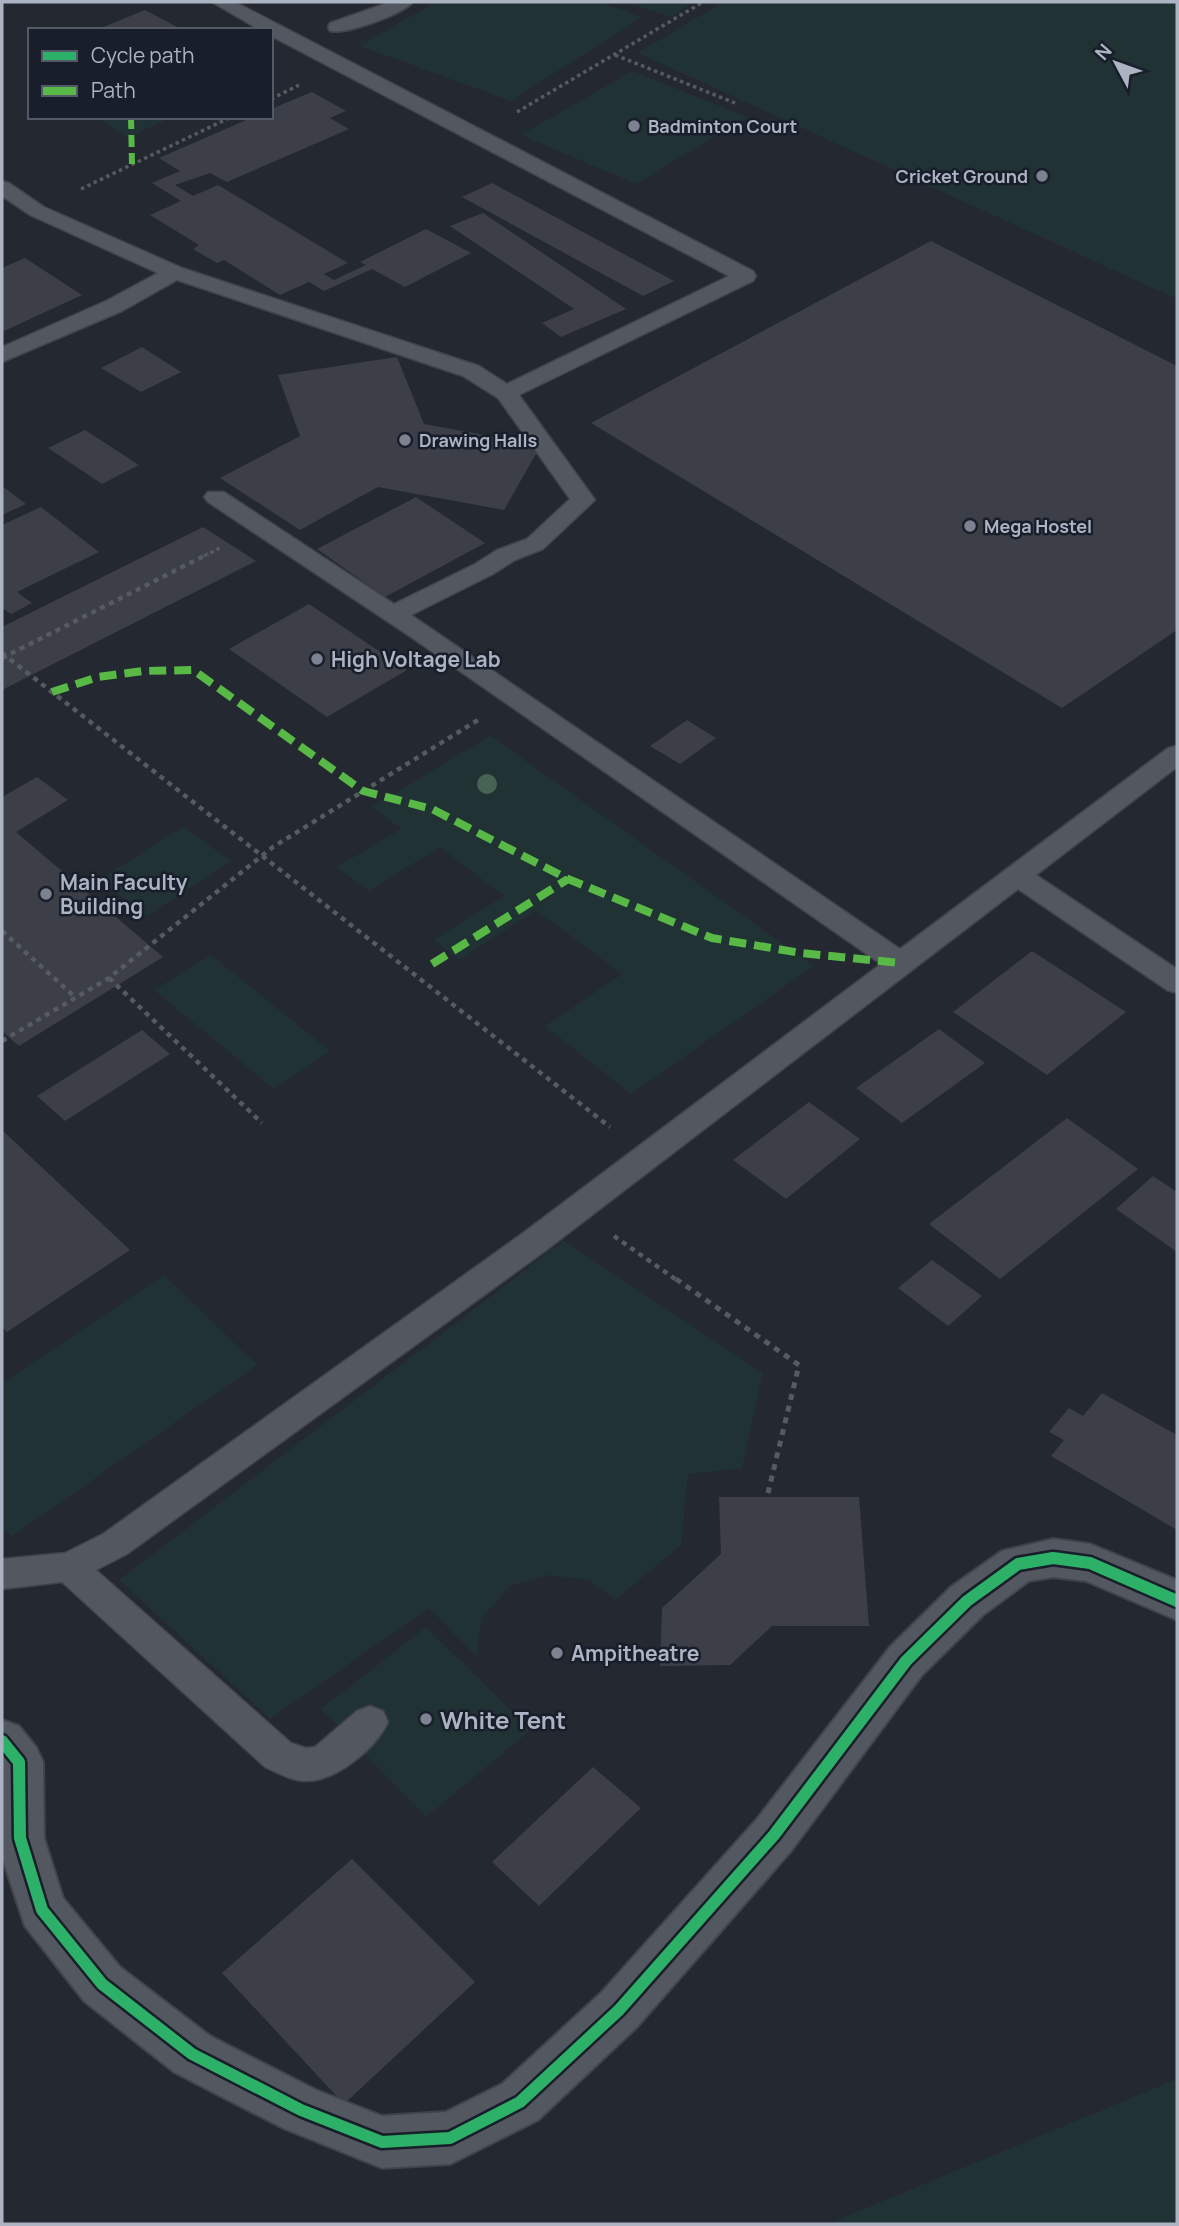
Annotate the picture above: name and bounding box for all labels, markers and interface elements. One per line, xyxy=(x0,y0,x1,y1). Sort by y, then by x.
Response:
legend xyxy=(28,28,273,119)
north arrow xyxy=(1081,28,1151,98)
text: N xyxy=(1089,38,1117,66)
text: Cycle path xyxy=(91,41,194,69)
text: Path xyxy=(91,76,136,104)
place label: Badminton Court xyxy=(648,114,797,138)
marker: Badminton Court xyxy=(626,118,642,134)
place label: Cricket Ground xyxy=(896,164,1028,188)
marker: Cricket Ground xyxy=(1034,168,1050,184)
place label: Drawing Halls xyxy=(419,428,537,452)
marker: Drawing Halls xyxy=(397,432,413,448)
place label: Mega Hostel xyxy=(984,514,1092,538)
marker: Mega Hostel xyxy=(962,518,978,534)
place label: High Voltage Lab xyxy=(331,645,501,673)
marker: High Voltage Lab xyxy=(309,651,325,667)
place label: Main Faculty Building xyxy=(60,868,188,920)
marker: Main Faculty Building xyxy=(38,886,54,902)
place label: Ampitheatre xyxy=(571,1639,699,1667)
marker: Ampitheatre xyxy=(549,1645,565,1661)
place label: White Tent xyxy=(440,1703,566,1736)
marker: White Tent xyxy=(418,1711,434,1727)

